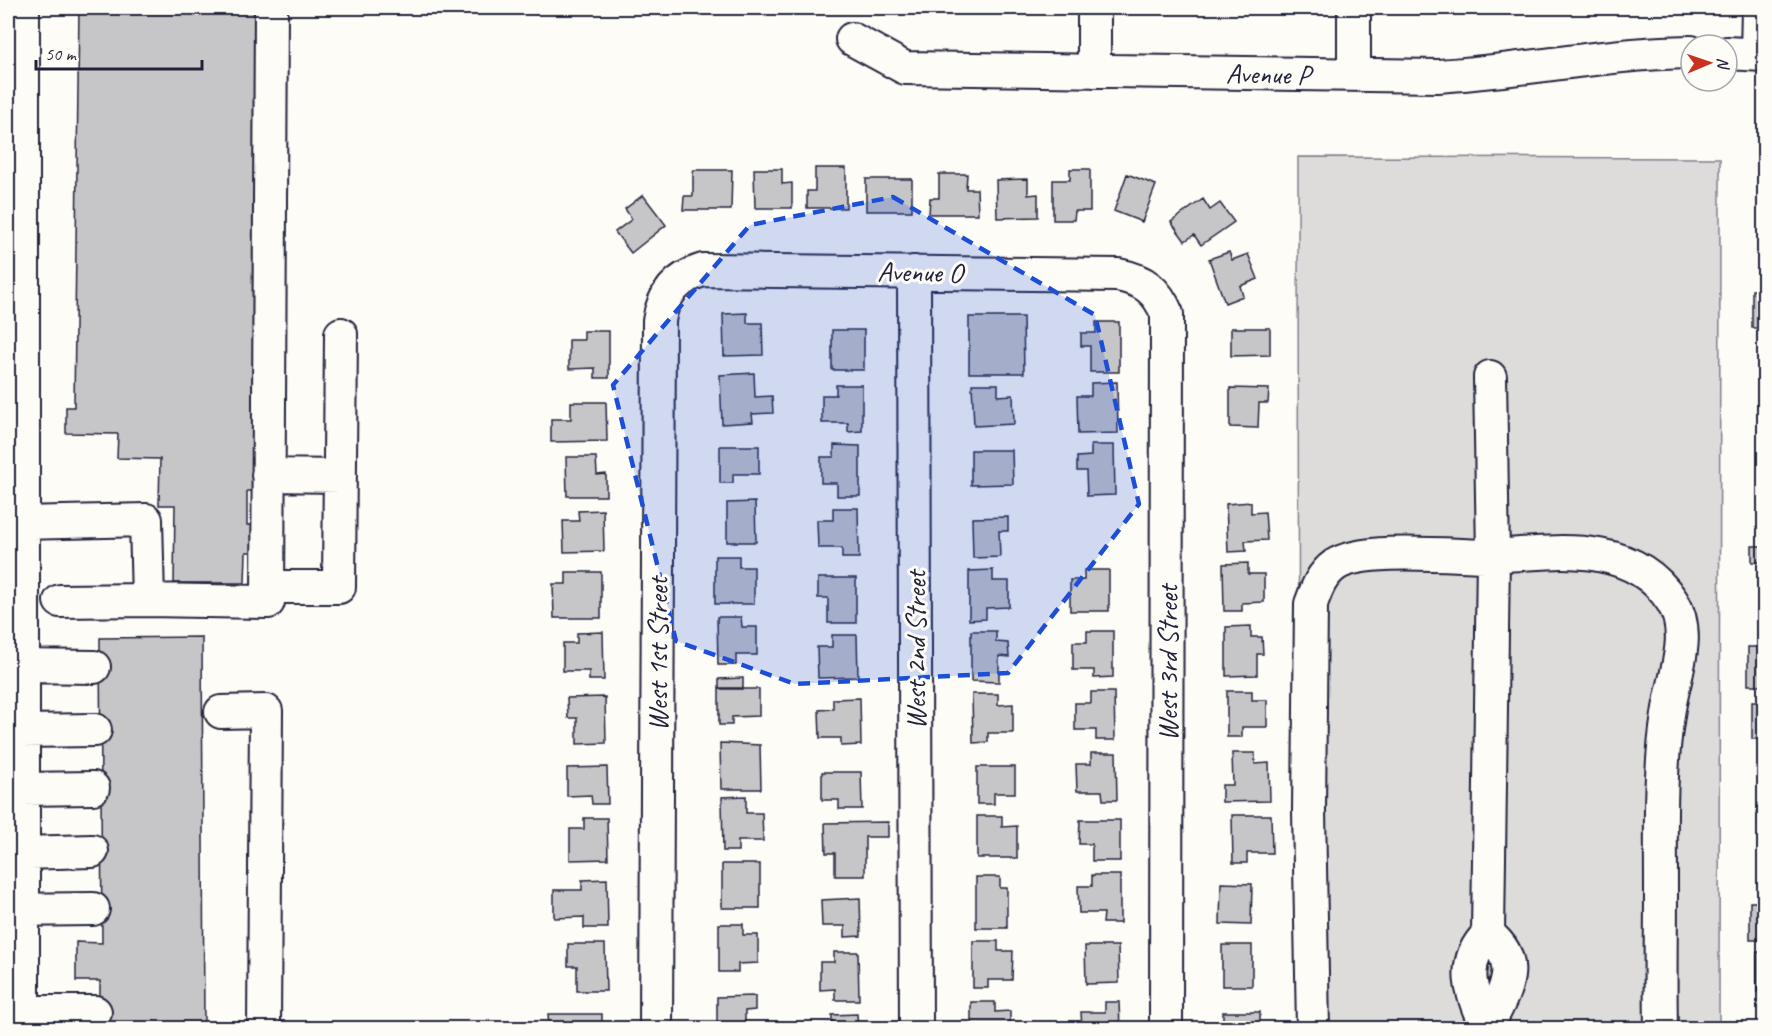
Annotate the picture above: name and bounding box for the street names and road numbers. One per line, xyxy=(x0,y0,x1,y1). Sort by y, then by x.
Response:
street label: Avenue P xyxy=(1226,56,1314,92)
street label: Avenue O xyxy=(877,254,966,290)
street label: West 2nd Street xyxy=(898,568,933,729)
street label: West 1st Street xyxy=(640,574,675,731)
street label: West 3rd Street xyxy=(1150,582,1185,741)

